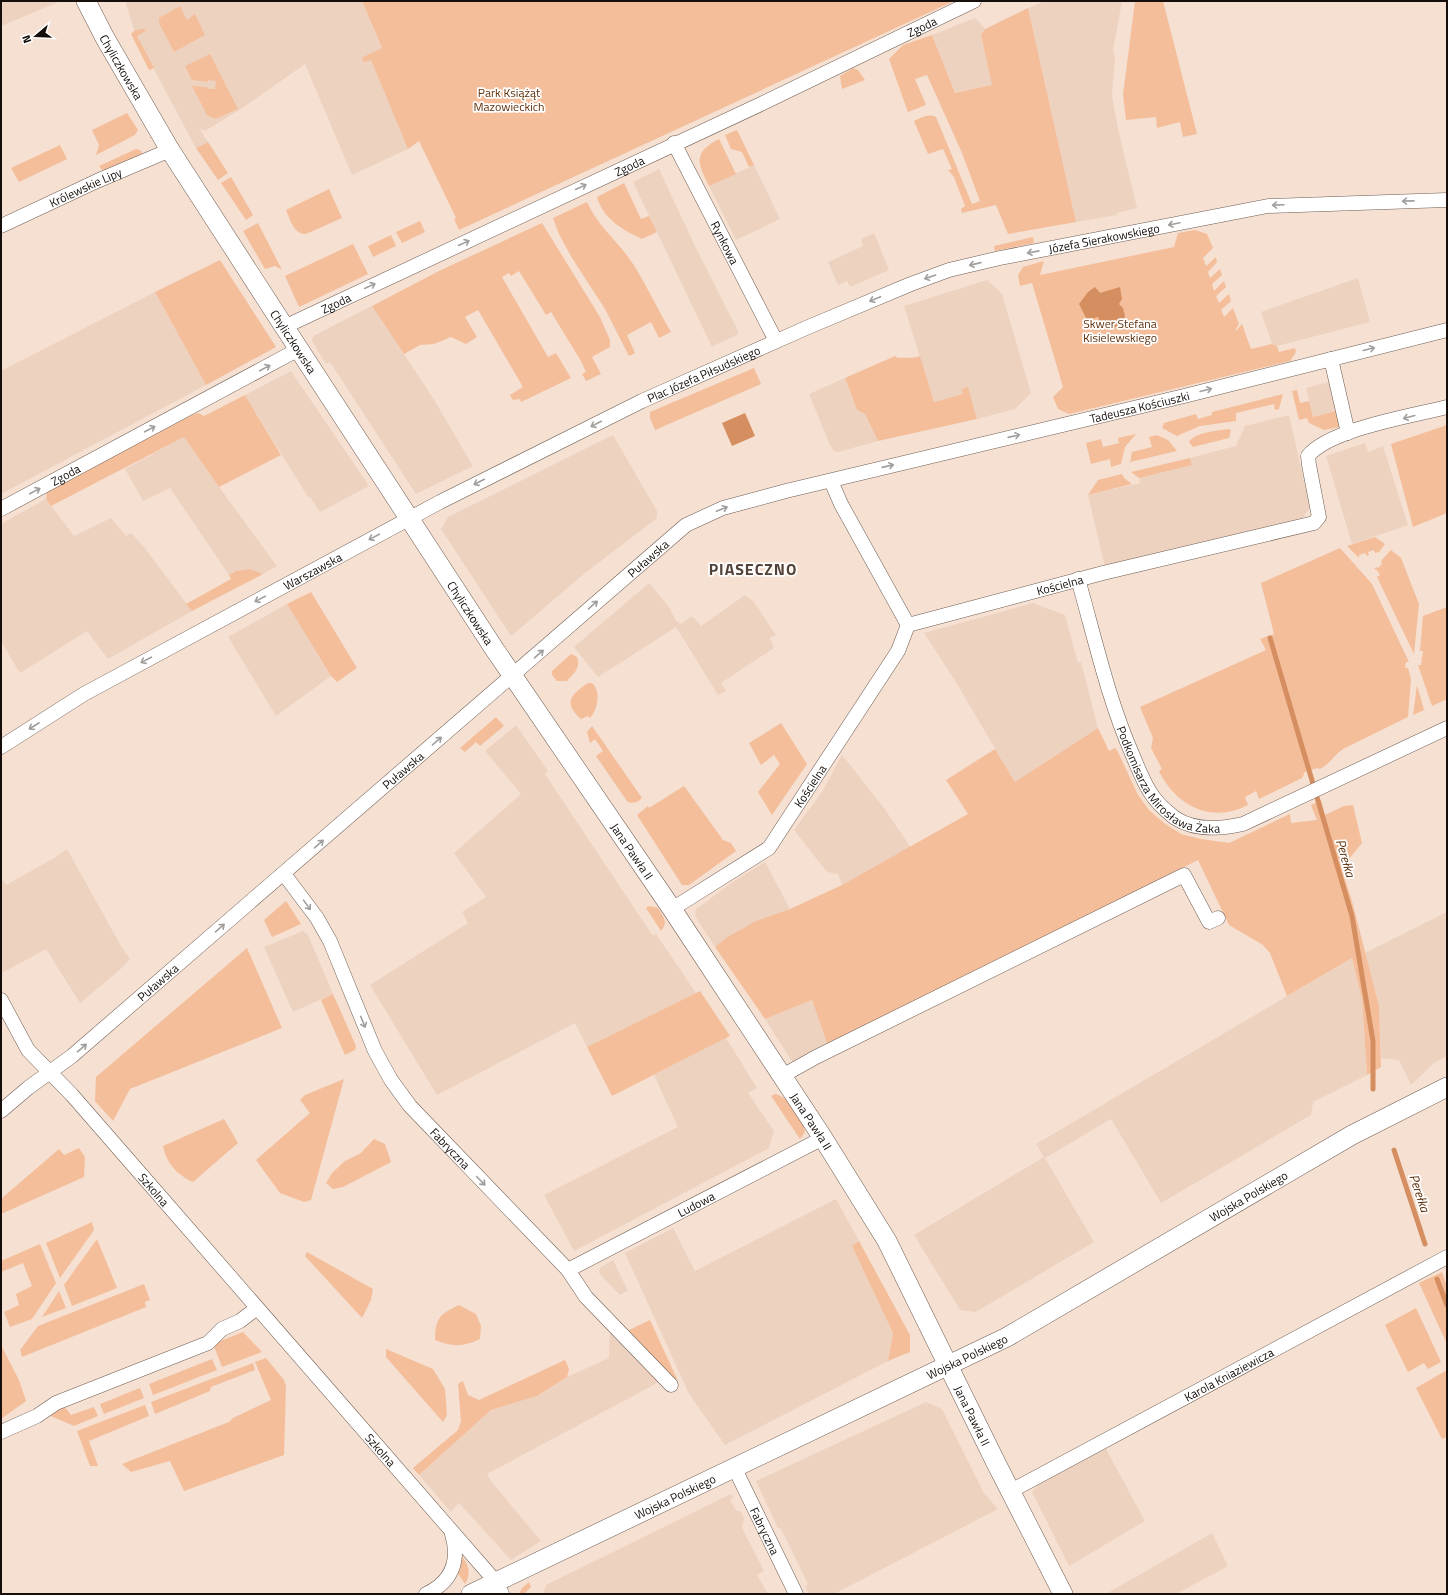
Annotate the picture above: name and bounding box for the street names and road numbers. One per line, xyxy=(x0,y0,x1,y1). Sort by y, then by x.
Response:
street label: Zgoda xyxy=(903,11,940,42)
street label: Chyliczkowska xyxy=(95,30,148,103)
street label: Zgoda xyxy=(611,150,647,181)
street label: Królewskie Lipy xyxy=(46,162,125,212)
street label: Rynkowa xyxy=(706,217,744,268)
street label: Józefa Sierakowskiego xyxy=(1047,218,1161,258)
street label: Zgoda xyxy=(318,288,354,318)
street label: Chyliczkowska xyxy=(266,306,322,377)
street label: Plac Józefa Piłsudskiego xyxy=(644,340,763,407)
street label: Tadeusza Kościuszki xyxy=(1088,386,1191,428)
street label: Zgoda xyxy=(47,459,84,490)
street label: Puławska xyxy=(623,535,673,582)
street label: Warszawska xyxy=(280,547,345,594)
street label: Kościelna xyxy=(1034,569,1085,600)
street label: Chyliczkowska xyxy=(443,577,499,649)
street label: Podkomisarza Mirosława Żaka xyxy=(1112,723,1220,837)
street label: Puławska xyxy=(378,747,428,793)
street label: Kościelna xyxy=(789,761,831,811)
street label: Jana Pawła II xyxy=(606,819,659,883)
street label: Puławska xyxy=(133,959,183,1005)
street label: Jana Pawła II xyxy=(786,1089,837,1153)
street label: Fabryczna xyxy=(426,1123,475,1173)
street label: Wojska Polskiego xyxy=(1205,1165,1291,1226)
street label: Szkolna xyxy=(134,1168,174,1210)
street label: Ludowa xyxy=(674,1186,718,1221)
street label: Wojska Polskiego xyxy=(923,1329,1011,1384)
street label: Karola Kniaziewicza xyxy=(1180,1342,1277,1406)
street label: Jana Pawła II xyxy=(950,1382,996,1449)
street label: Szkolna xyxy=(361,1429,401,1471)
street label: Wojska Polskiego xyxy=(631,1469,719,1524)
street label: Fabryczna xyxy=(745,1504,785,1558)

